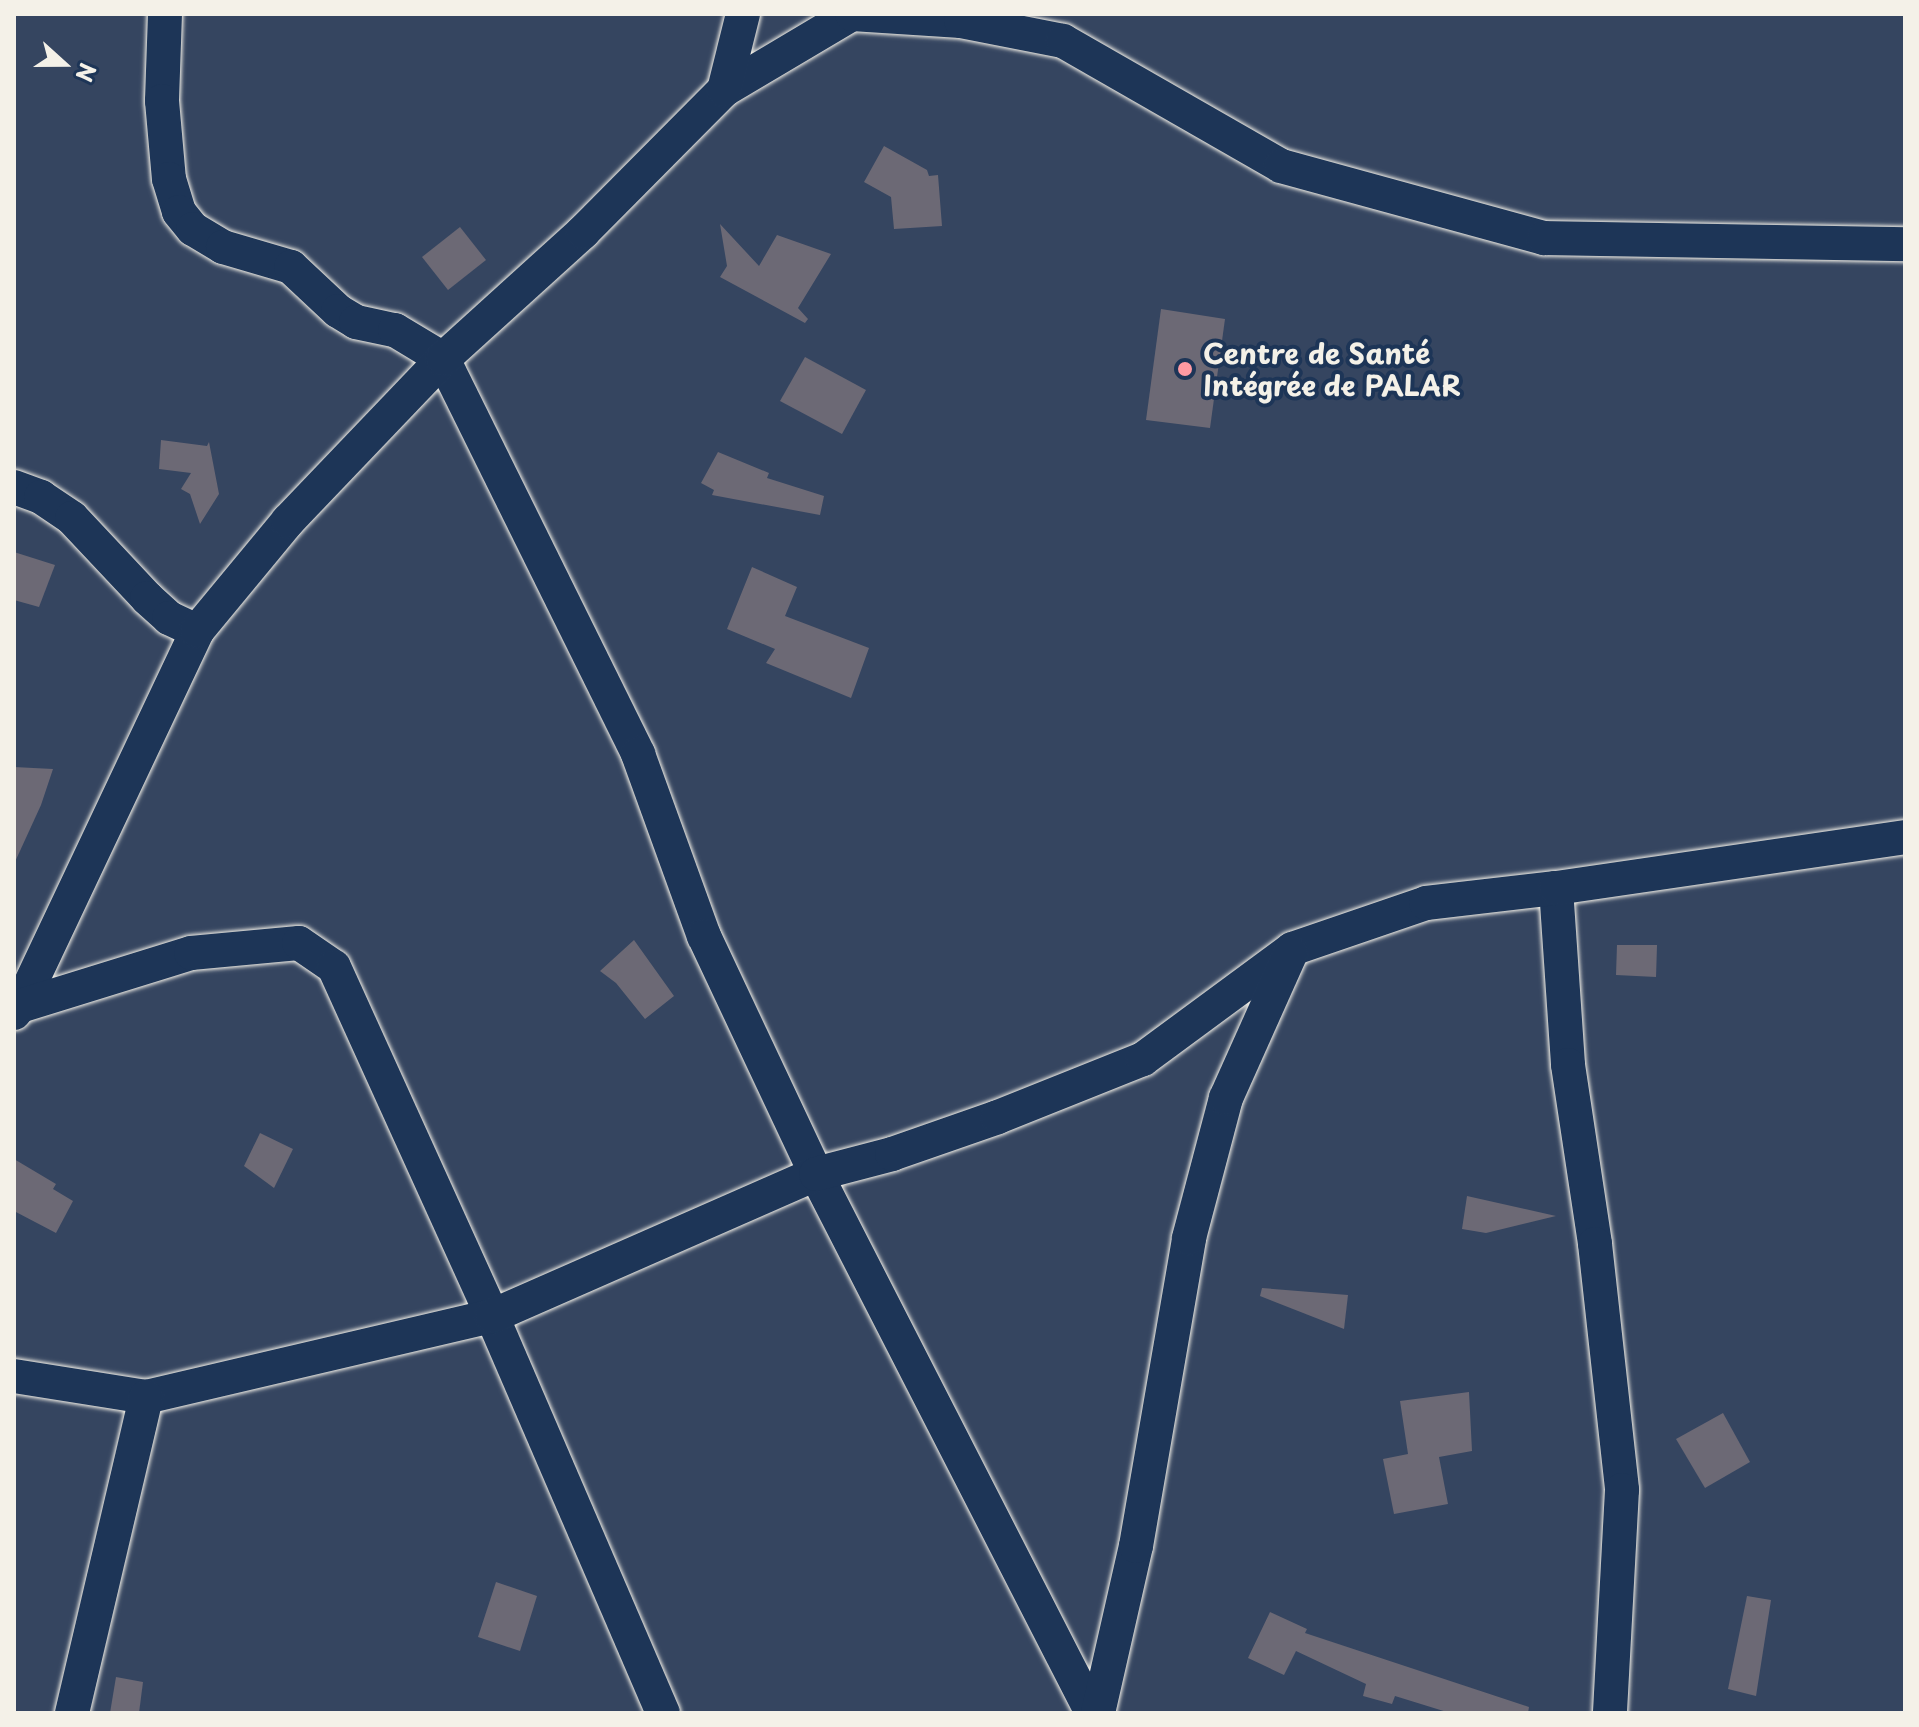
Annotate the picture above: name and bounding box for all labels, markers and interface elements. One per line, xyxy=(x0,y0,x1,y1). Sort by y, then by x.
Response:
north arrow xyxy=(24,24,104,104)
text: N xyxy=(68,59,105,87)
place label: Centre de Santé Intégrée de PALAR xyxy=(1203,336,1466,402)
marker: Centre de Santé Intégrée de PALAR xyxy=(1174,358,1196,380)

